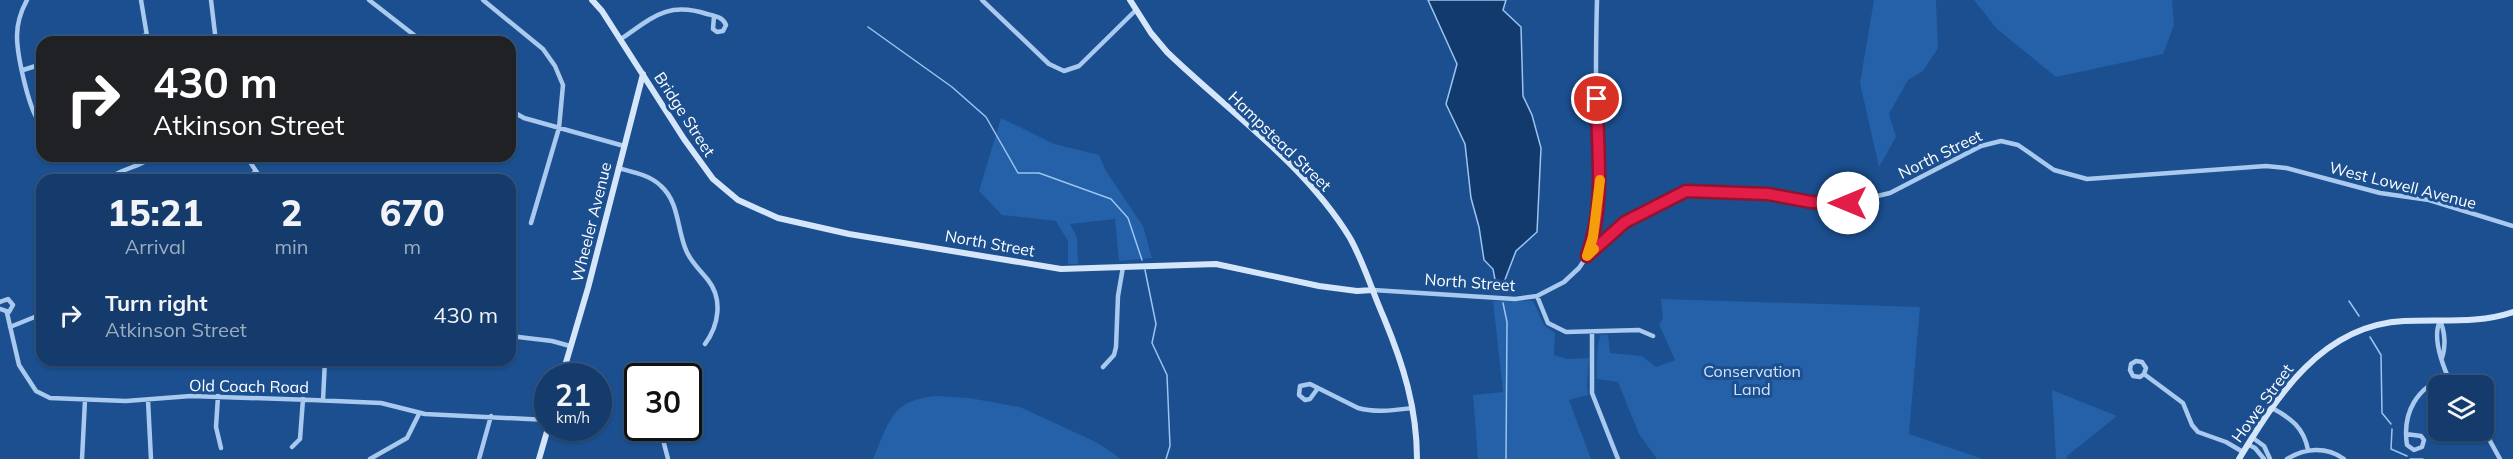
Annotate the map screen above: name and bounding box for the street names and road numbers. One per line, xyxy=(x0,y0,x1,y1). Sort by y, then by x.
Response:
street label: Bridge Street xyxy=(650,68,720,160)
street label: Hampstead Street xyxy=(1224,87,1336,195)
street label: North Street xyxy=(1895,125,1986,183)
street label: West Lowell Avenue xyxy=(2327,157,2479,213)
street label: Wheeler Avenue xyxy=(566,160,616,284)
street label: North Street xyxy=(944,225,1037,261)
street label: North Street xyxy=(1424,269,1516,295)
street label: Howe Street xyxy=(2227,360,2297,446)
street label: Old Coach Road xyxy=(189,375,309,397)

